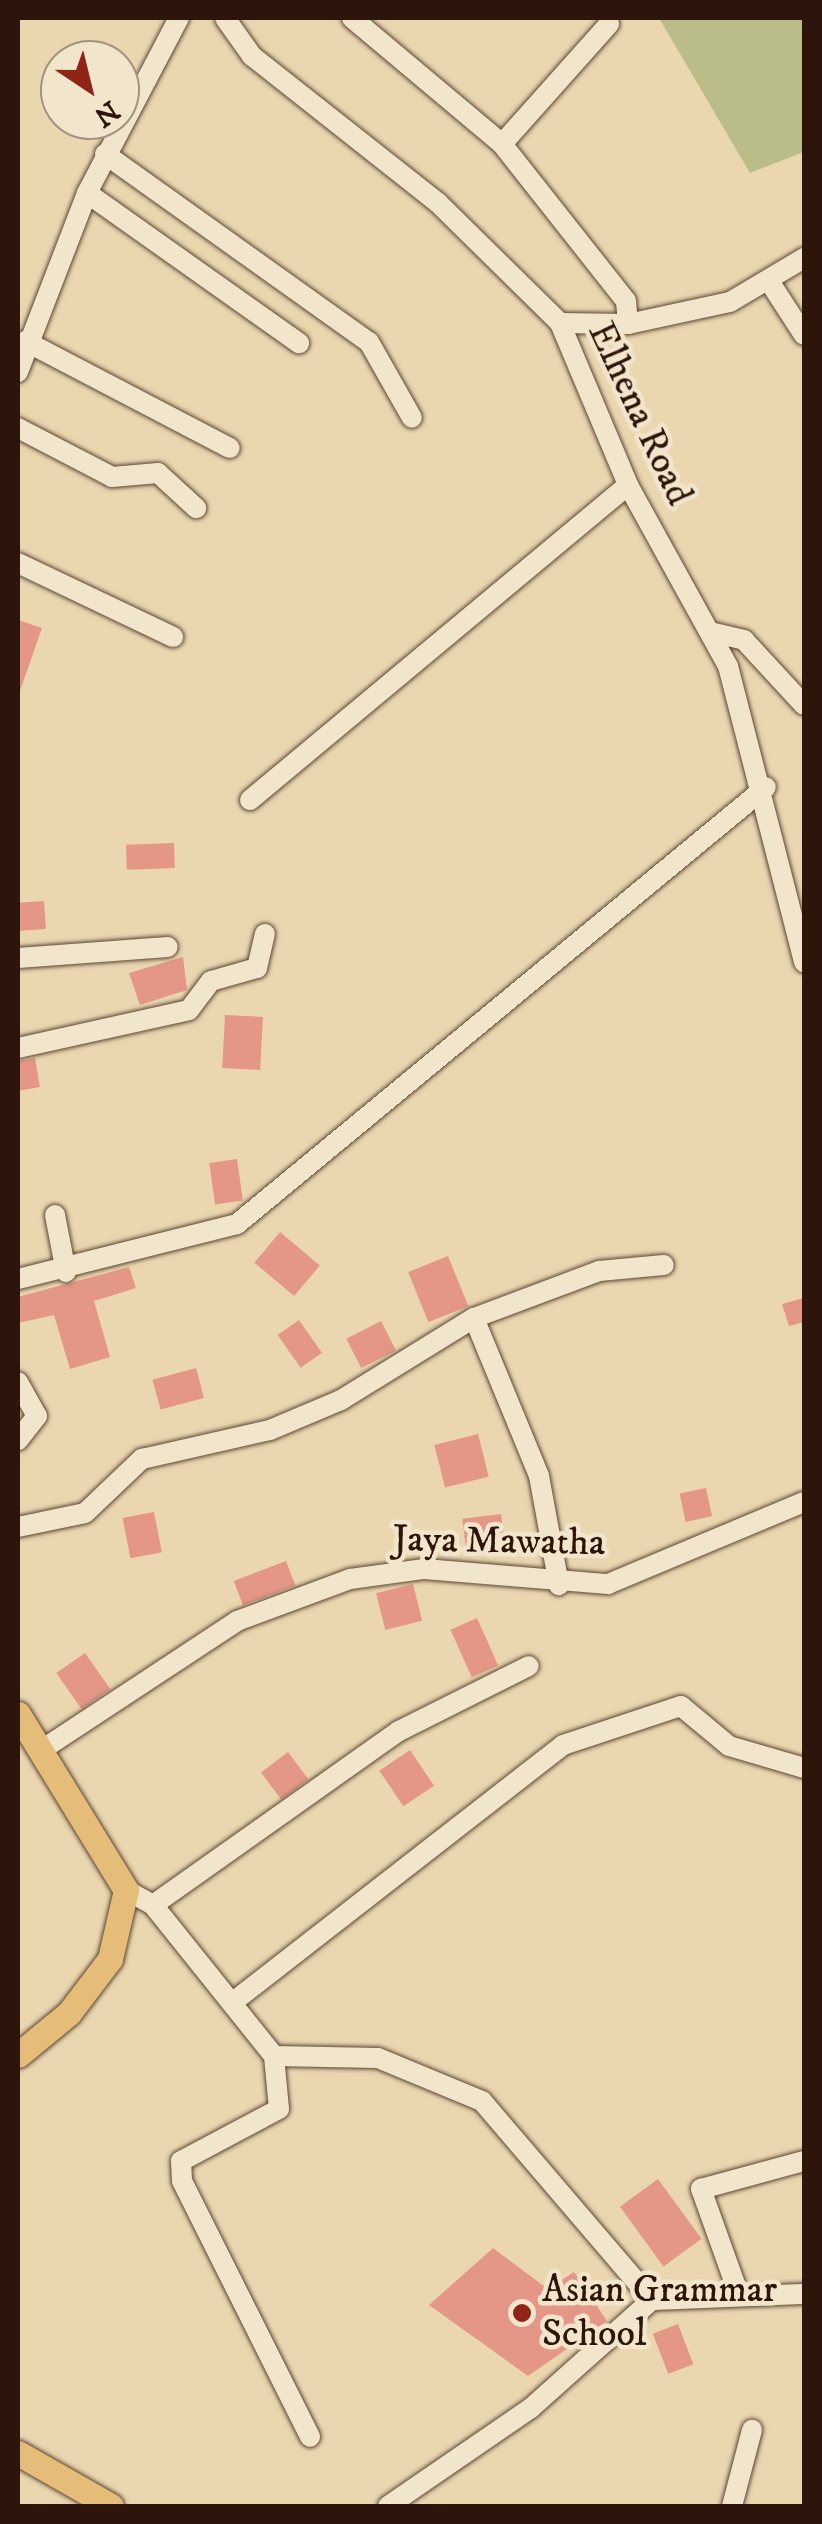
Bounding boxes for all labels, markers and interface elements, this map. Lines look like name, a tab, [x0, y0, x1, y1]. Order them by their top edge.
north arrow	[40, 40, 140, 140]
text: N	[87, 92, 126, 134]
street label: Elhena Road	[577, 315, 701, 513]
street label: Jaya Mawatha	[393, 1517, 605, 1567]
place label: Asian Grammar School	[542, 2268, 777, 2358]
marker: Asian Grammar School	[511, 2302, 533, 2324]

